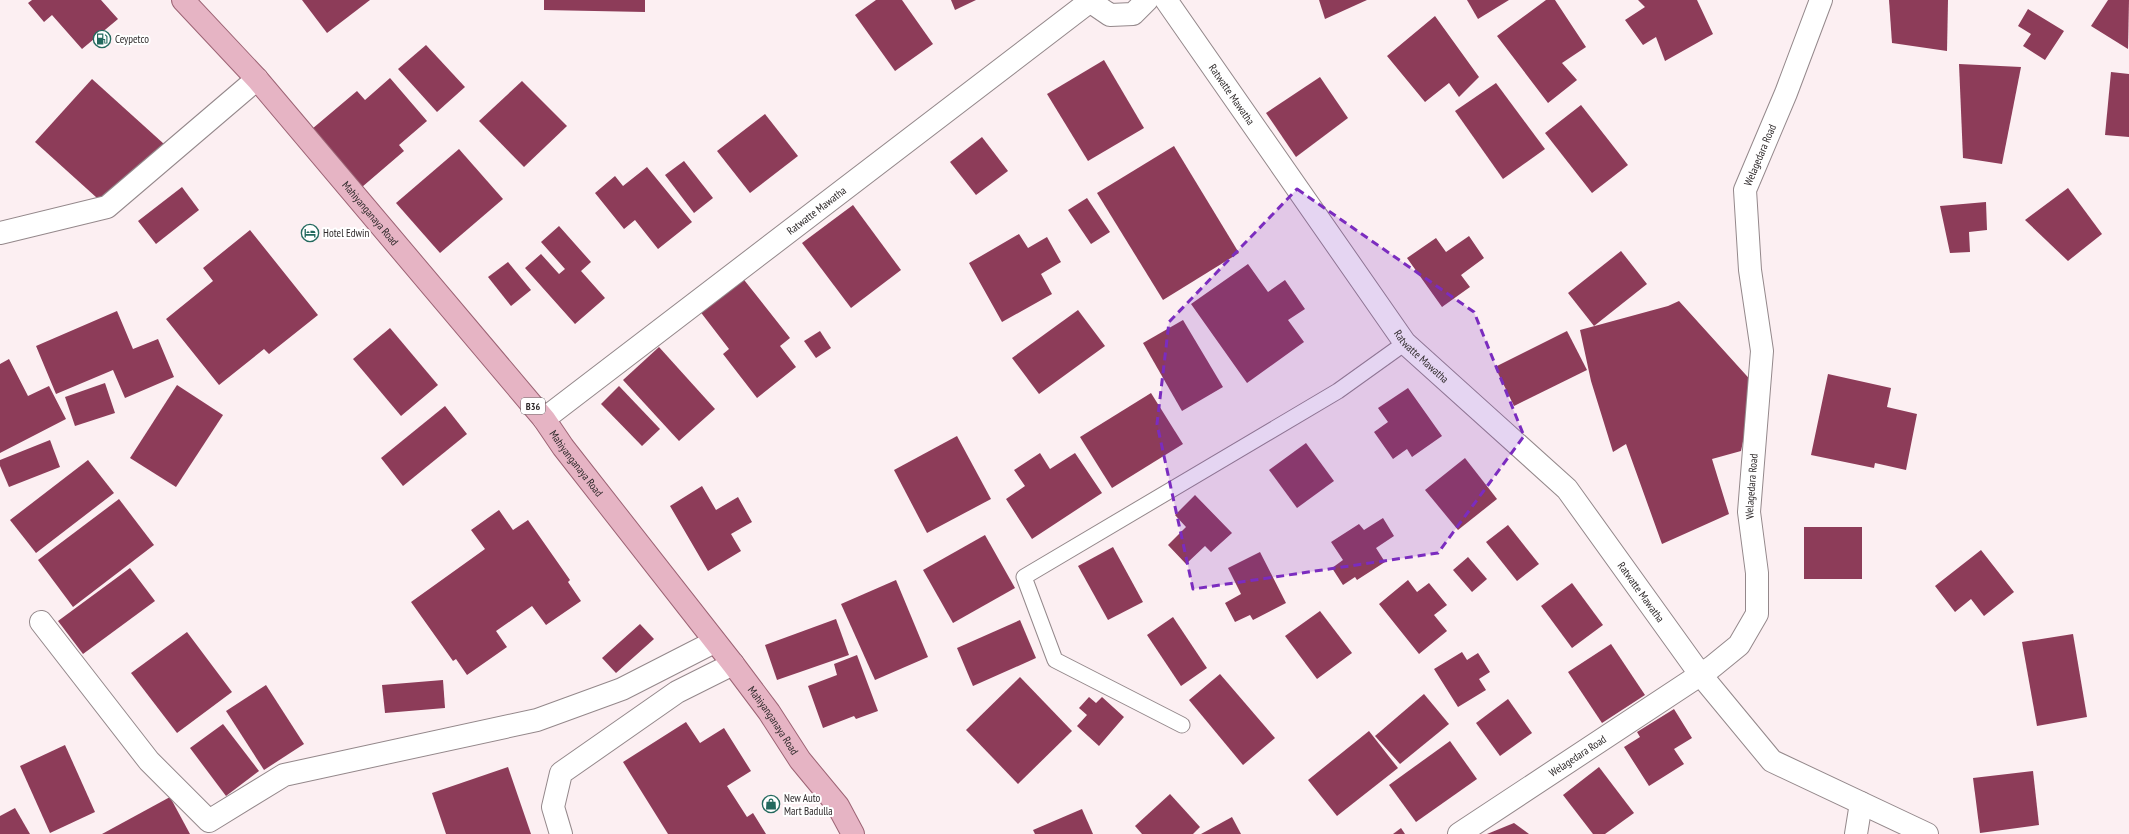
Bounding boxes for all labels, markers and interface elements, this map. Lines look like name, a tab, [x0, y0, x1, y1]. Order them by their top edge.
fuel station icon: Ceypetco	[92, 29, 112, 49]
place label: Ceypetco	[115, 32, 149, 46]
street label: Ratwatte Mawatha	[1206, 61, 1258, 128]
street label: Welagedara Road	[1741, 122, 1779, 188]
street label: Mahiyanganaya Road	[339, 178, 402, 249]
street label: Ratwatte Mawatha	[784, 183, 849, 238]
hotel icon: Hotel Edwin	[300, 223, 320, 243]
place label: Hotel Edwin	[323, 226, 369, 240]
street label: Ratwatte Mawatha	[1391, 327, 1452, 386]
road number: B36	[521, 398, 545, 414]
street label: Mahiyanganaya Road	[546, 427, 606, 500]
street label: Welagedara Road	[1742, 453, 1761, 520]
street label: Ratwatte Mawatha	[1615, 559, 1667, 625]
street label: Mahiyanganaya Road	[745, 683, 802, 757]
street label: Welagedara Road	[1546, 732, 1609, 780]
place label: New Auto Mart Badulla	[784, 791, 833, 818]
shop icon: New Auto Mart Badulla	[761, 794, 781, 814]

